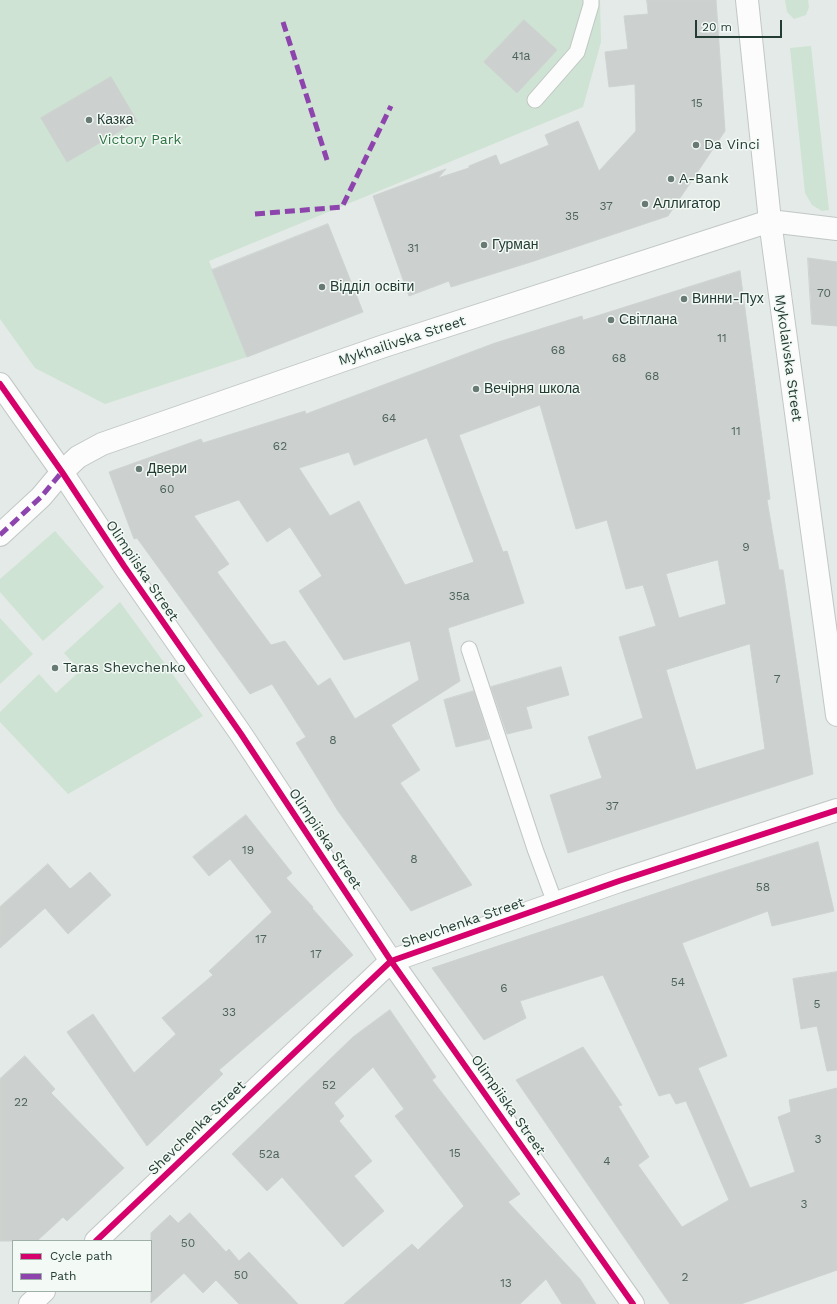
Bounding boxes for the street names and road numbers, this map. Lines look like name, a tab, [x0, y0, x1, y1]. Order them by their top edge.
street label: Mykolaivska Street	[771, 293, 805, 423]
street label: Mykhailivska Street	[336, 313, 468, 369]
street label: Olimpiiska Street	[102, 517, 182, 625]
street label: Olimpiiska Street	[285, 785, 365, 893]
street label: Shevchenka Street	[399, 894, 527, 952]
street label: Olimpiiska Street	[467, 1052, 549, 1158]
street label: Shevchenka Street	[145, 1077, 249, 1179]

